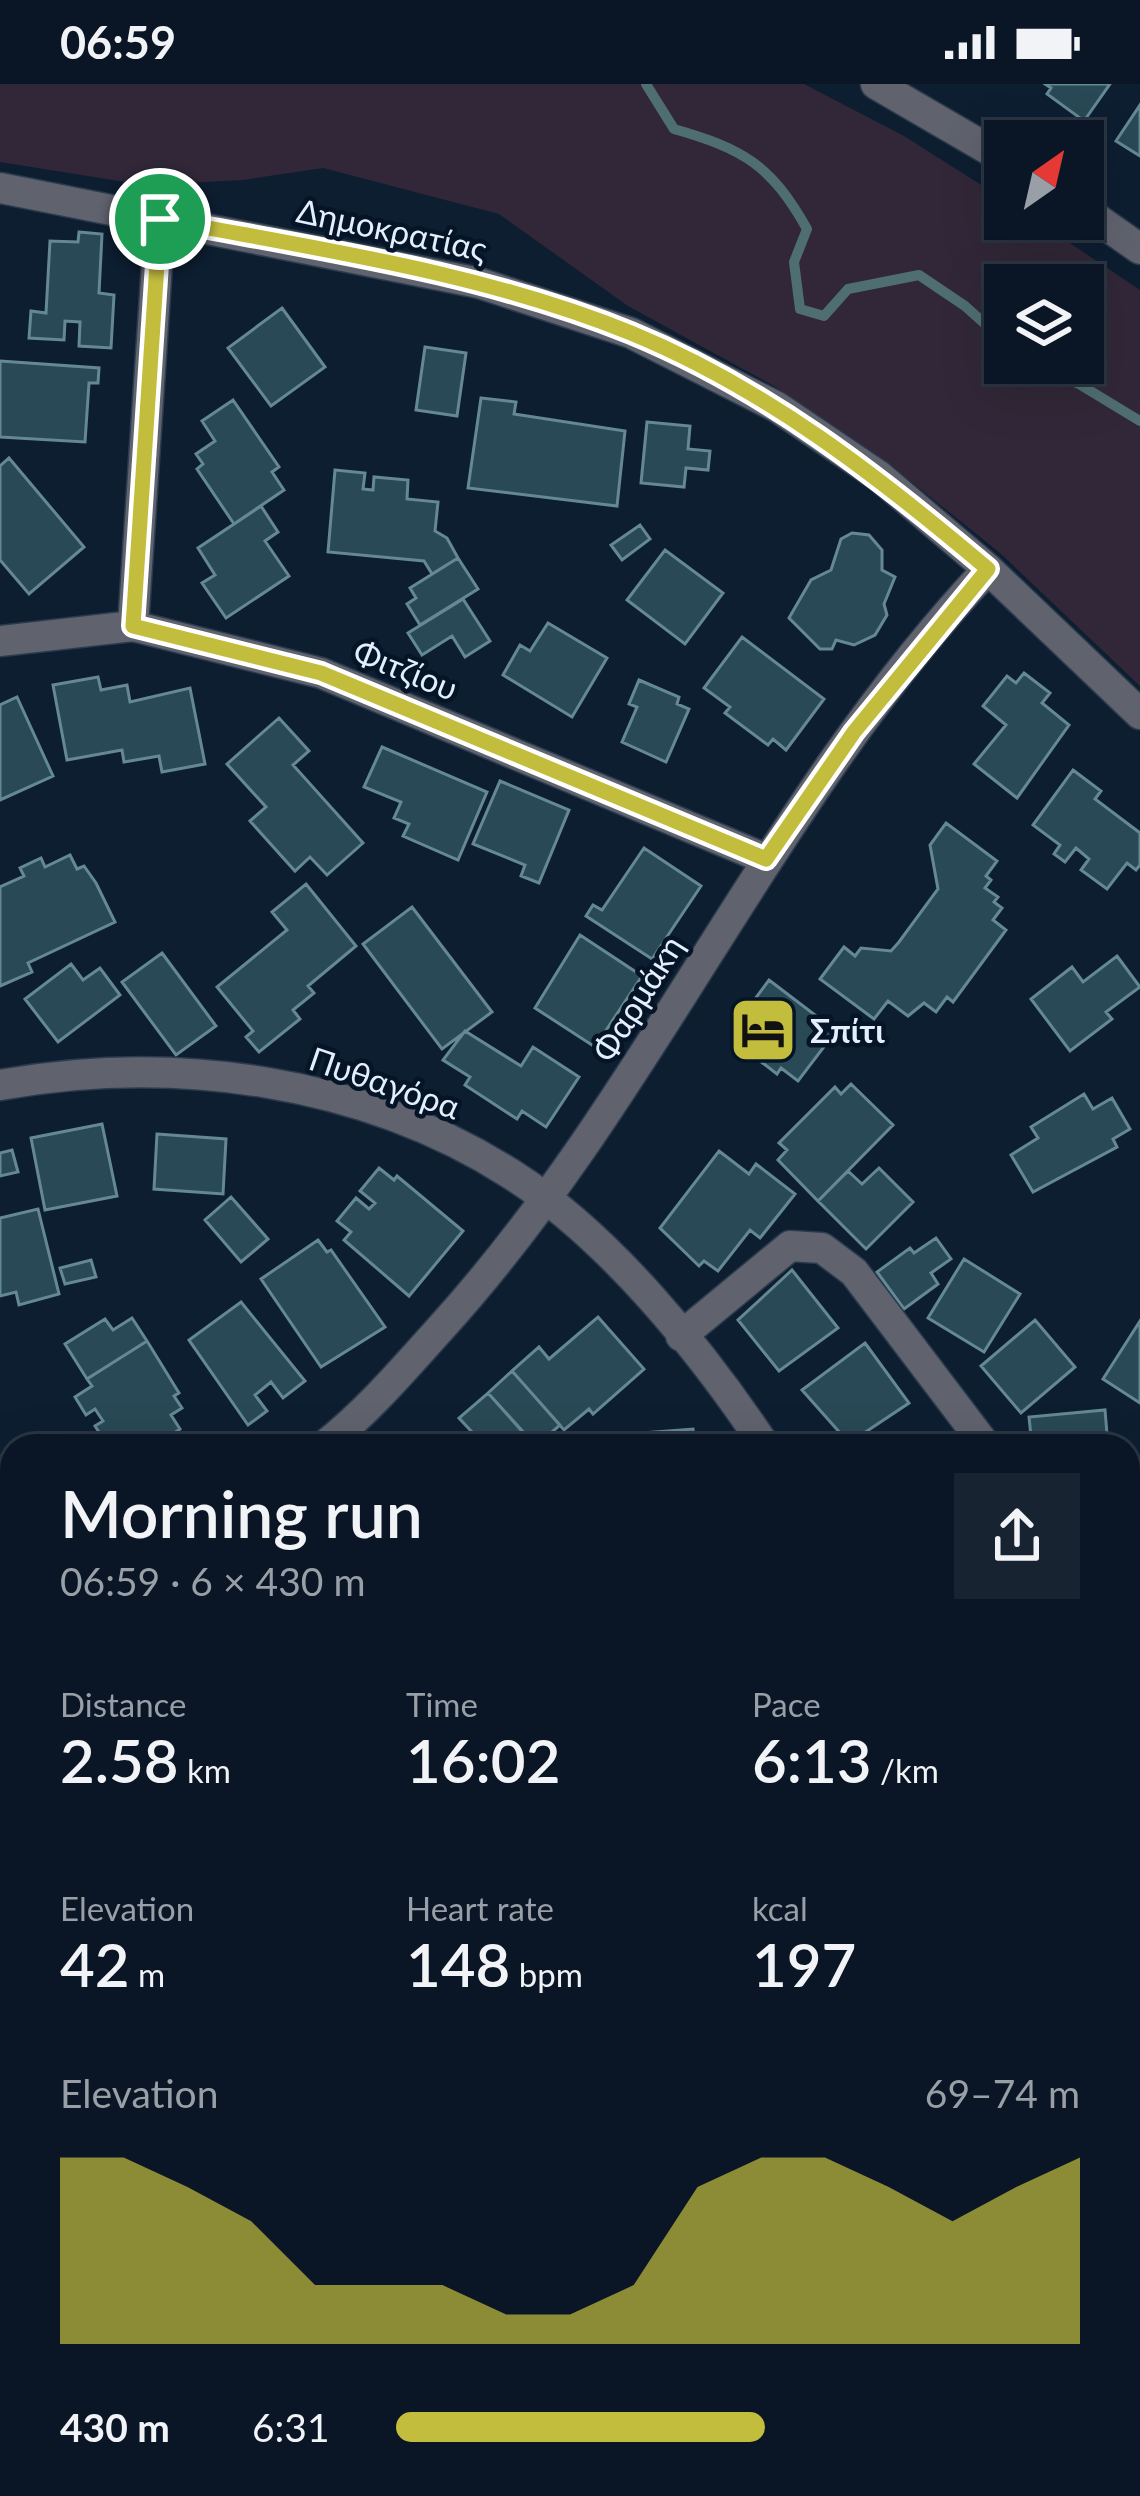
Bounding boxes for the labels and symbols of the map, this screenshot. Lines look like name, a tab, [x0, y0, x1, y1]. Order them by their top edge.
north arrow	[984, 120, 1104, 240]
pin	[109, 168, 211, 270]
street label: Δημοκρατίας	[293, 189, 491, 269]
street label: Φιτζίου	[348, 630, 464, 708]
street label: Φαρμάκη	[583, 928, 691, 1068]
hotel icon: Σπίτι	[728, 995, 798, 1065]
place label: Σπίτι	[810, 1010, 885, 1050]
street label: Πυθαγόρα	[304, 1038, 466, 1127]

